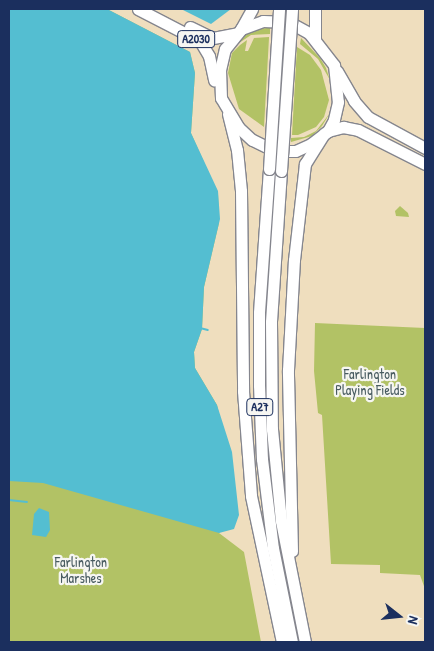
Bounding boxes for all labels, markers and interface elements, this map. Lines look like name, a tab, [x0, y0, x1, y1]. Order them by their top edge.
road number: A2030	[176, 30, 216, 48]
park label: Farlington Playing Fields	[335, 366, 405, 398]
road number: A27	[246, 398, 274, 417]
park label: Farlington Marshes	[55, 554, 107, 586]
north arrow	[374, 591, 424, 641]
text: N	[404, 614, 424, 626]

